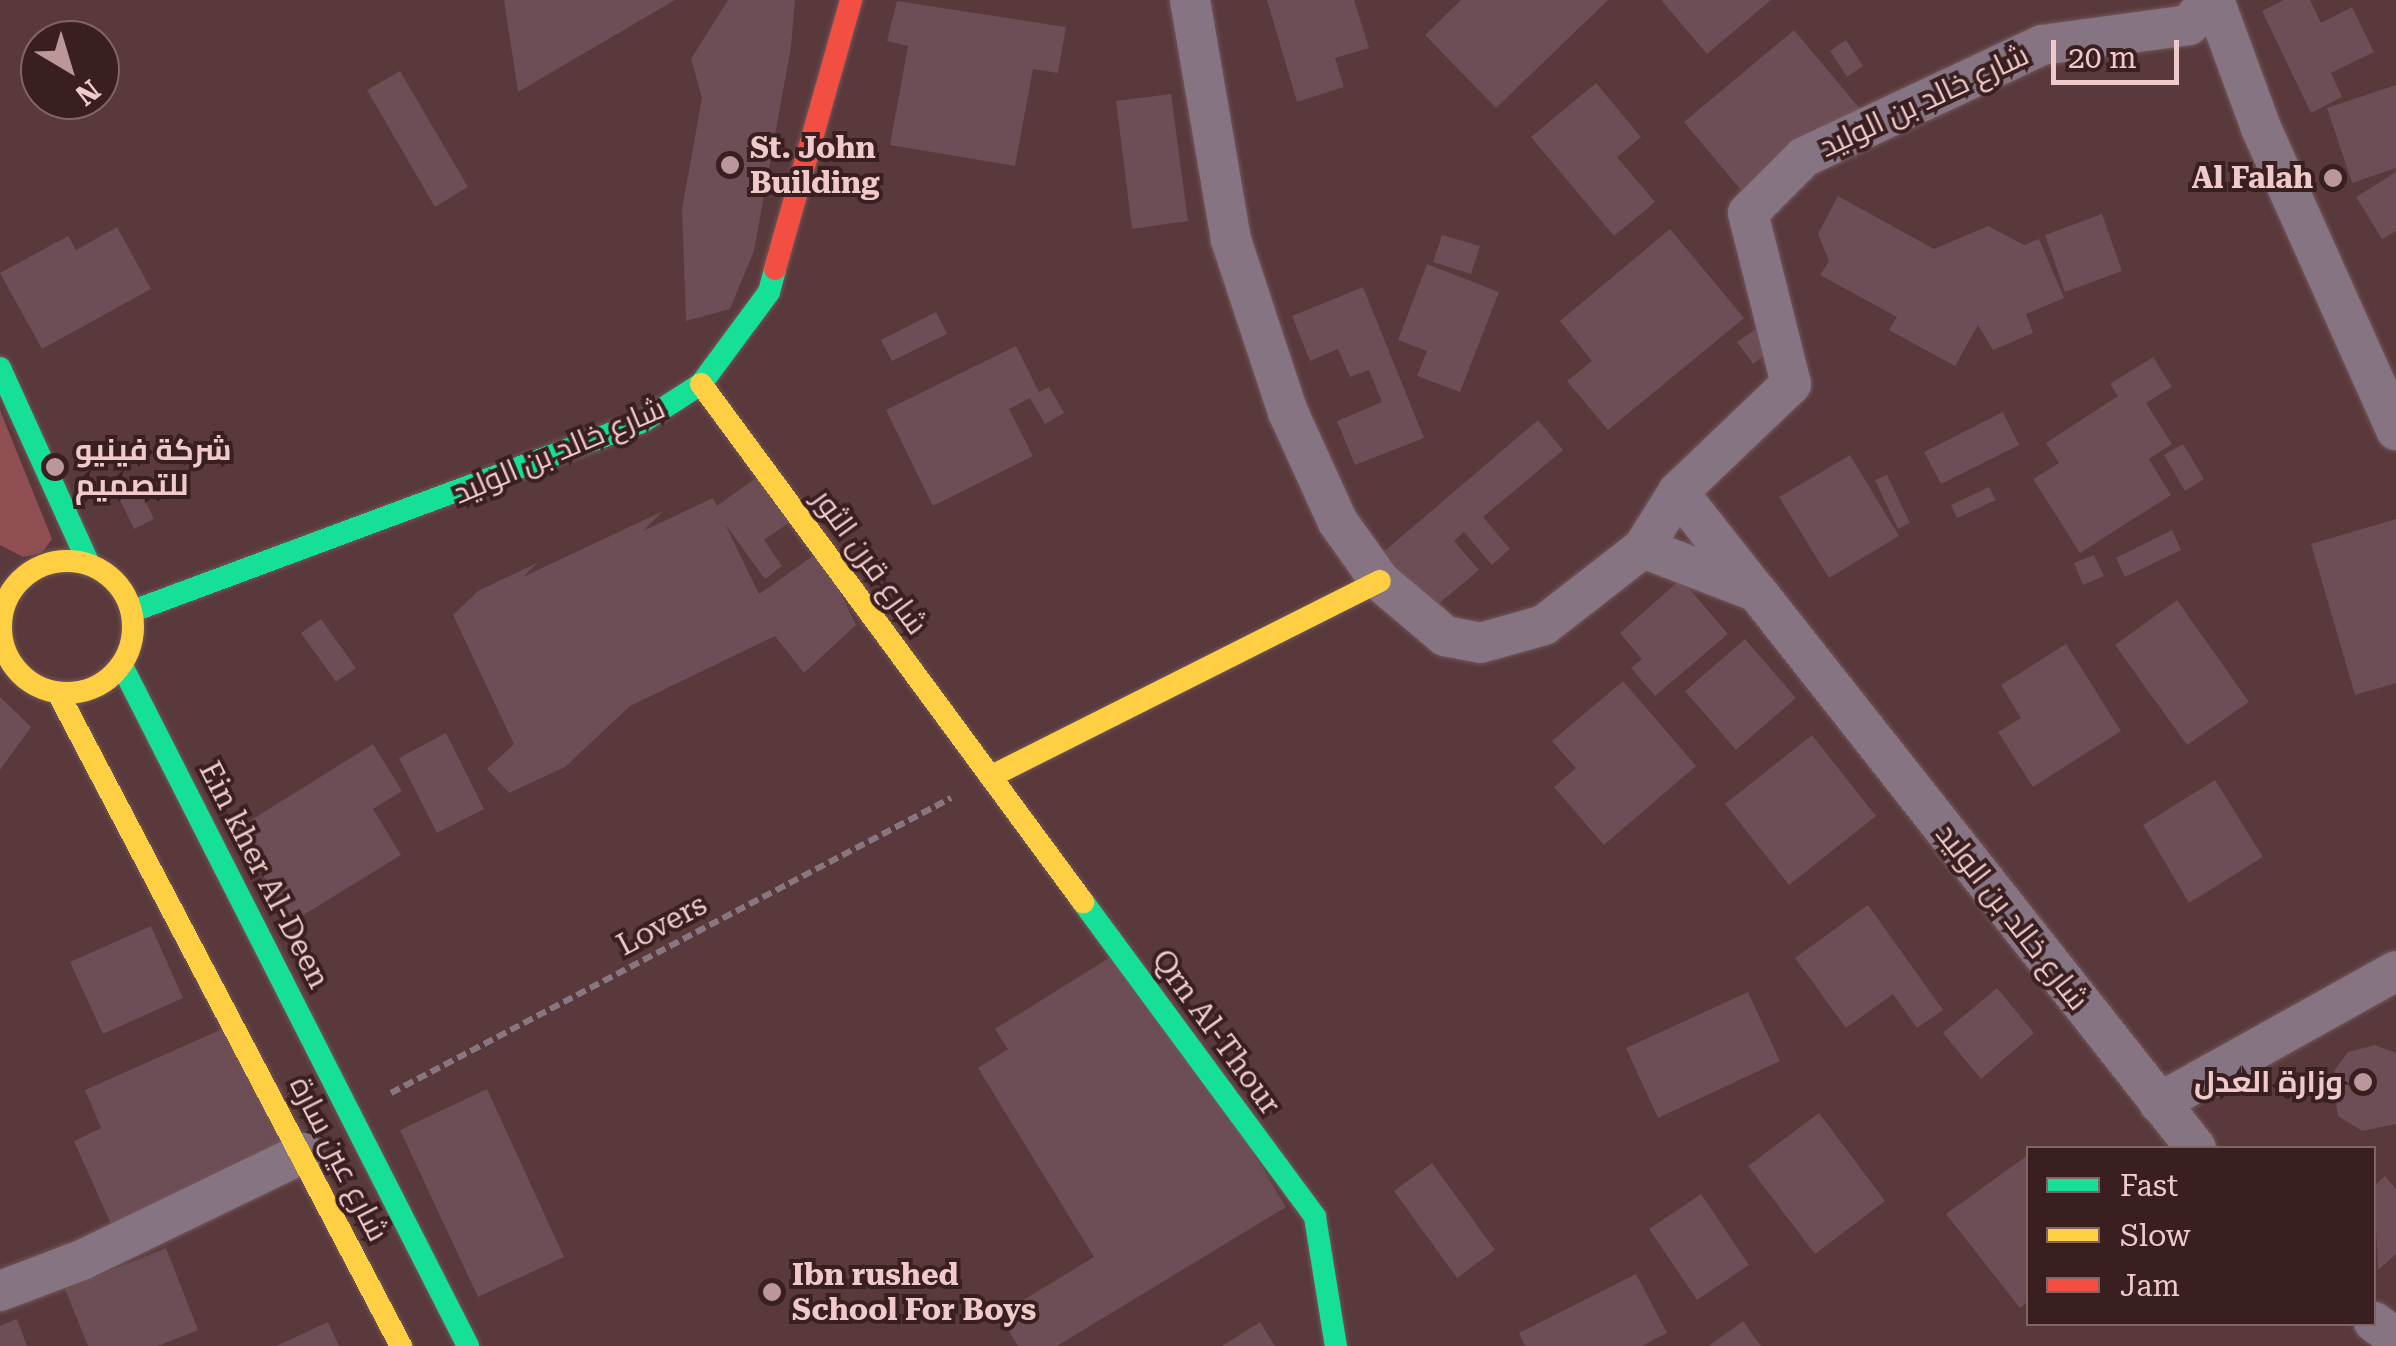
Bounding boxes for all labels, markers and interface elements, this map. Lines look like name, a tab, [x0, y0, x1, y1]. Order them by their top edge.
north arrow	[20, 20, 120, 120]
scale bar	[2056, 20, 2184, 82]
street label: شارع خالد بن الوليد	[1814, 37, 2034, 165]
text: 20 m	[2068, 40, 2137, 75]
text: N	[69, 73, 106, 112]
place label: St. John Building	[750, 130, 880, 200]
marker: St. John Building	[719, 154, 741, 176]
place label: Al Falah	[2192, 160, 2313, 196]
marker: Al Falah	[2322, 167, 2344, 189]
street label: شارع خالد بن الوليد	[448, 390, 670, 512]
place label: شركة فينيو للتصميم	[75, 432, 232, 502]
marker: شركة فينيو للتصميم	[44, 456, 66, 478]
street label: شارع قرن الثور	[805, 482, 935, 642]
street label: Ein kher Al-Deen	[191, 756, 337, 994]
street label: شارع خالد بن الوليد	[1928, 817, 2096, 1017]
street label: Lovers	[611, 886, 713, 964]
street label: Qrn Al-Thour	[1144, 943, 1288, 1121]
place label: وزارة العدل	[2194, 1064, 2343, 1100]
street label: شارع عين سارة	[282, 1071, 396, 1247]
marker: وزارة العدل	[2352, 1071, 2374, 1093]
legend	[2026, 1146, 2376, 1326]
text: Fast	[2120, 1168, 2178, 1203]
text: Slow	[2120, 1218, 2191, 1253]
place label: Ibn rushed School For Boys	[792, 1257, 1036, 1328]
text: Jam	[2120, 1268, 2180, 1303]
marker: Ibn rushed School For Boys	[761, 1281, 783, 1303]

